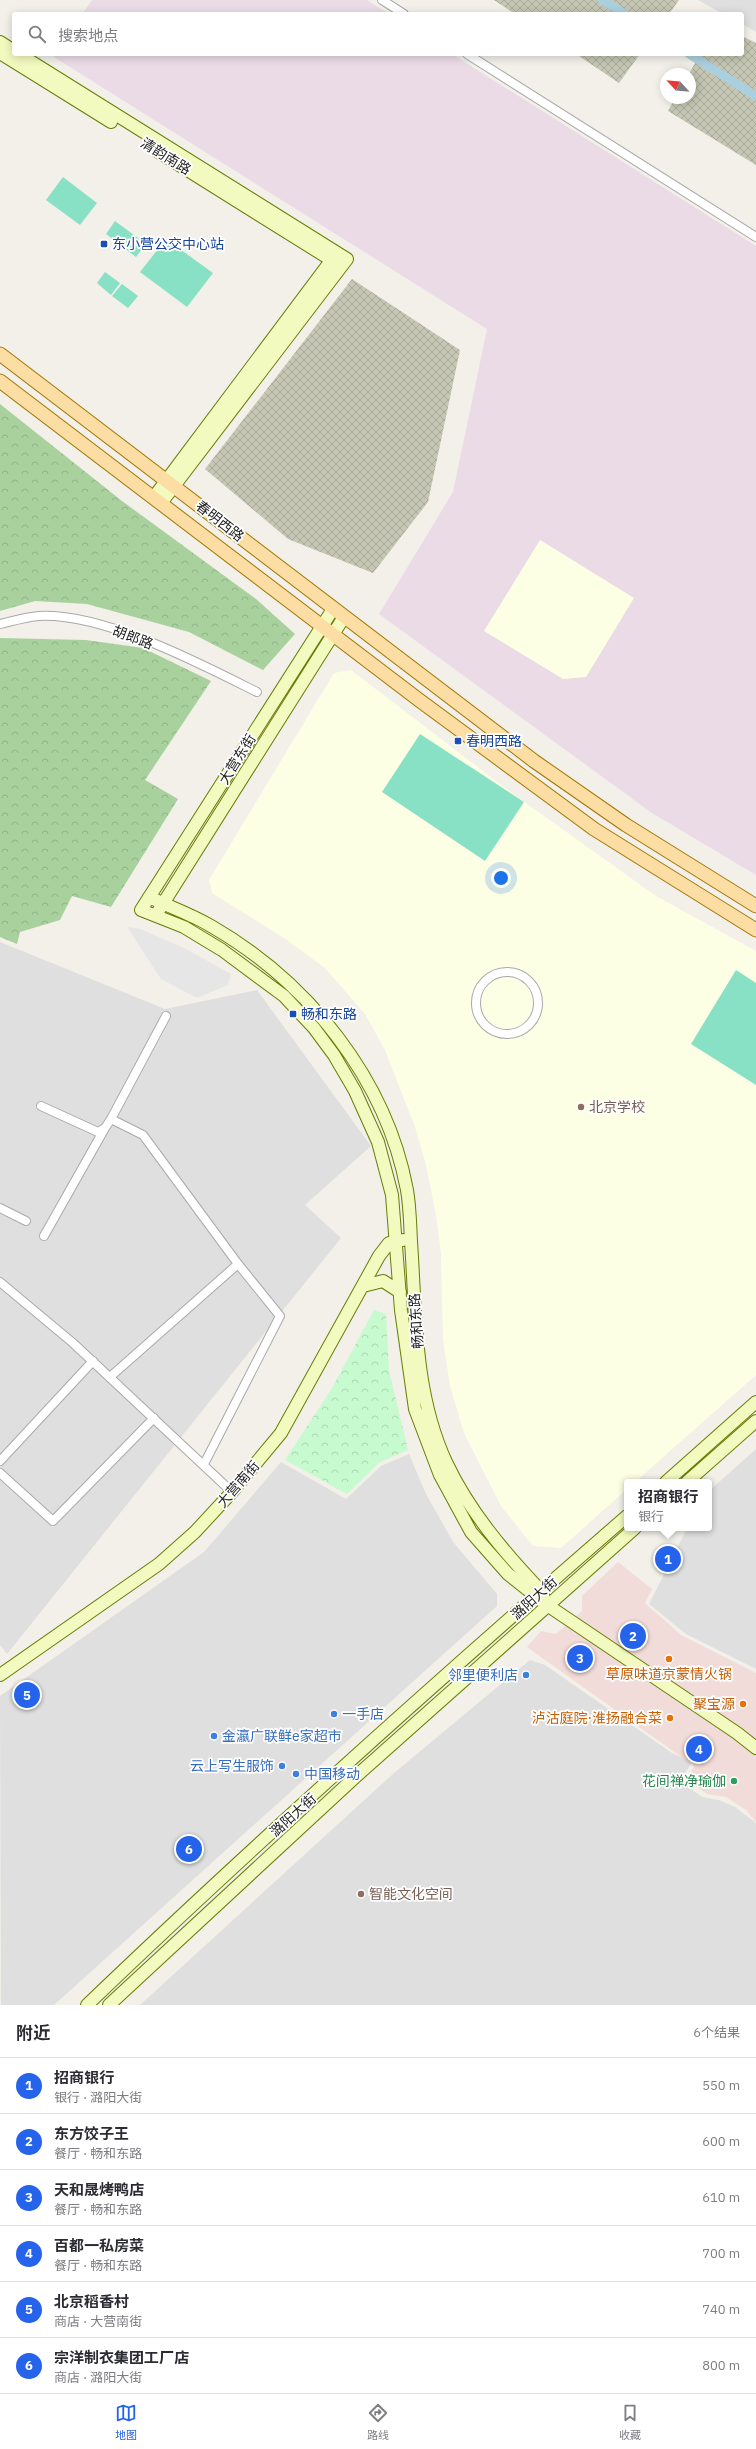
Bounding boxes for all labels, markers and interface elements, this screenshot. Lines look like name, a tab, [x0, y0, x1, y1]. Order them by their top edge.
search box	[12, 12, 744, 56]
icon: search	[26, 23, 48, 45]
text: 搜索地点	[58, 26, 118, 45]
north arrow	[660, 68, 696, 104]
street label: 清韵南路	[137, 134, 195, 178]
place label: 东小营公交中心站	[112, 235, 224, 253]
marker: 东小营公交中心站	[99, 239, 109, 249]
street label: 春明西路	[192, 497, 248, 545]
street label: 胡郎路	[110, 621, 156, 653]
street label: 大营东街	[215, 730, 259, 788]
place label: 春明西路	[466, 732, 522, 750]
marker: 春明西路	[453, 736, 463, 746]
your location	[491, 868, 511, 888]
place label: 畅和东路	[301, 1005, 357, 1023]
marker: 畅和东路	[288, 1009, 298, 1019]
place label: 北京学校	[589, 1098, 645, 1116]
marker: 北京学校	[576, 1102, 586, 1112]
street label: 畅和东路	[405, 1292, 427, 1350]
street label: 大营南街	[213, 1457, 263, 1511]
popup	[624, 1479, 712, 1531]
text: 招商银行	[638, 1487, 698, 1506]
text: 银行	[638, 1508, 664, 1525]
pin: 1	[655, 1544, 681, 1574]
street label: 潞阳大街	[507, 1573, 561, 1623]
pin: 2	[620, 1621, 646, 1651]
pin: 3	[567, 1643, 593, 1673]
marker: 草原味道京蒙情火锅	[664, 1654, 674, 1664]
place label: 草原味道京蒙情火锅	[606, 1665, 732, 1683]
place label: 邻里便利店	[448, 1666, 518, 1684]
marker: 邻里便利店	[521, 1670, 531, 1680]
pin: 5	[14, 1680, 40, 1710]
place label: 聚宝源	[693, 1695, 735, 1713]
marker: 聚宝源	[738, 1699, 748, 1709]
place label: 一手店	[342, 1705, 384, 1723]
marker: 一手店	[329, 1709, 339, 1719]
place label: 泸沽庭院·淮扬融合菜	[531, 1709, 662, 1727]
marker: 泸沽庭院·淮扬融合菜	[665, 1713, 675, 1723]
place label: 金瀛广联鲜e家超市	[222, 1727, 342, 1745]
marker: 金瀛广联鲜e家超市	[209, 1731, 219, 1741]
pin: 4	[686, 1734, 712, 1764]
place label: 云上写生服饰	[190, 1757, 274, 1775]
marker: 云上写生服饰	[277, 1761, 287, 1771]
place label: 中国移动	[304, 1765, 360, 1783]
marker: 中国移动	[291, 1769, 301, 1779]
place label: 花间禅净瑜伽	[642, 1772, 726, 1790]
marker: 花间禅净瑜伽	[729, 1776, 739, 1786]
street label: 潞阳大街	[266, 1790, 320, 1840]
pin: 6	[176, 1834, 202, 1864]
place label: 智能文化空间	[369, 1885, 453, 1903]
marker: 智能文化空间	[356, 1889, 366, 1899]
text: 附近	[16, 2022, 50, 2044]
text: 6个结果	[693, 2024, 740, 2041]
text: 招商银行	[54, 2068, 114, 2087]
text: 1	[25, 2077, 33, 2094]
text: 550 m	[702, 2077, 740, 2094]
text: 银行 · 潞阳大街	[54, 2089, 142, 2106]
text: 东方饺子王	[54, 2124, 129, 2143]
text: 2	[25, 2133, 33, 2150]
text: 600 m	[702, 2133, 740, 2150]
text: 餐厅 · 畅和东路	[54, 2145, 142, 2162]
text: 天和晟烤鸭店	[54, 2180, 144, 2199]
text: 3	[25, 2189, 33, 2206]
text: 610 m	[702, 2189, 740, 2206]
text: 餐厅 · 畅和东路	[54, 2201, 142, 2218]
text: 百都一私房菜	[54, 2236, 144, 2255]
text: 4	[25, 2245, 33, 2262]
text: 700 m	[702, 2245, 740, 2262]
text: 餐厅 · 畅和东路	[54, 2257, 142, 2274]
text: 北京稻香村	[54, 2292, 129, 2311]
text: 5	[25, 2301, 33, 2318]
text: 740 m	[702, 2301, 740, 2318]
text: 商店 · 大营南街	[54, 2313, 142, 2330]
text: 宗洋制衣集团工厂店	[54, 2348, 189, 2367]
text: 6	[25, 2357, 33, 2374]
text: 800 m	[702, 2357, 740, 2374]
text: 商店 · 潞阳大街	[54, 2369, 142, 2386]
tab: 地图	[115, 2402, 137, 2442]
tab: 路线	[367, 2402, 389, 2442]
tab: 收藏	[619, 2402, 641, 2442]

